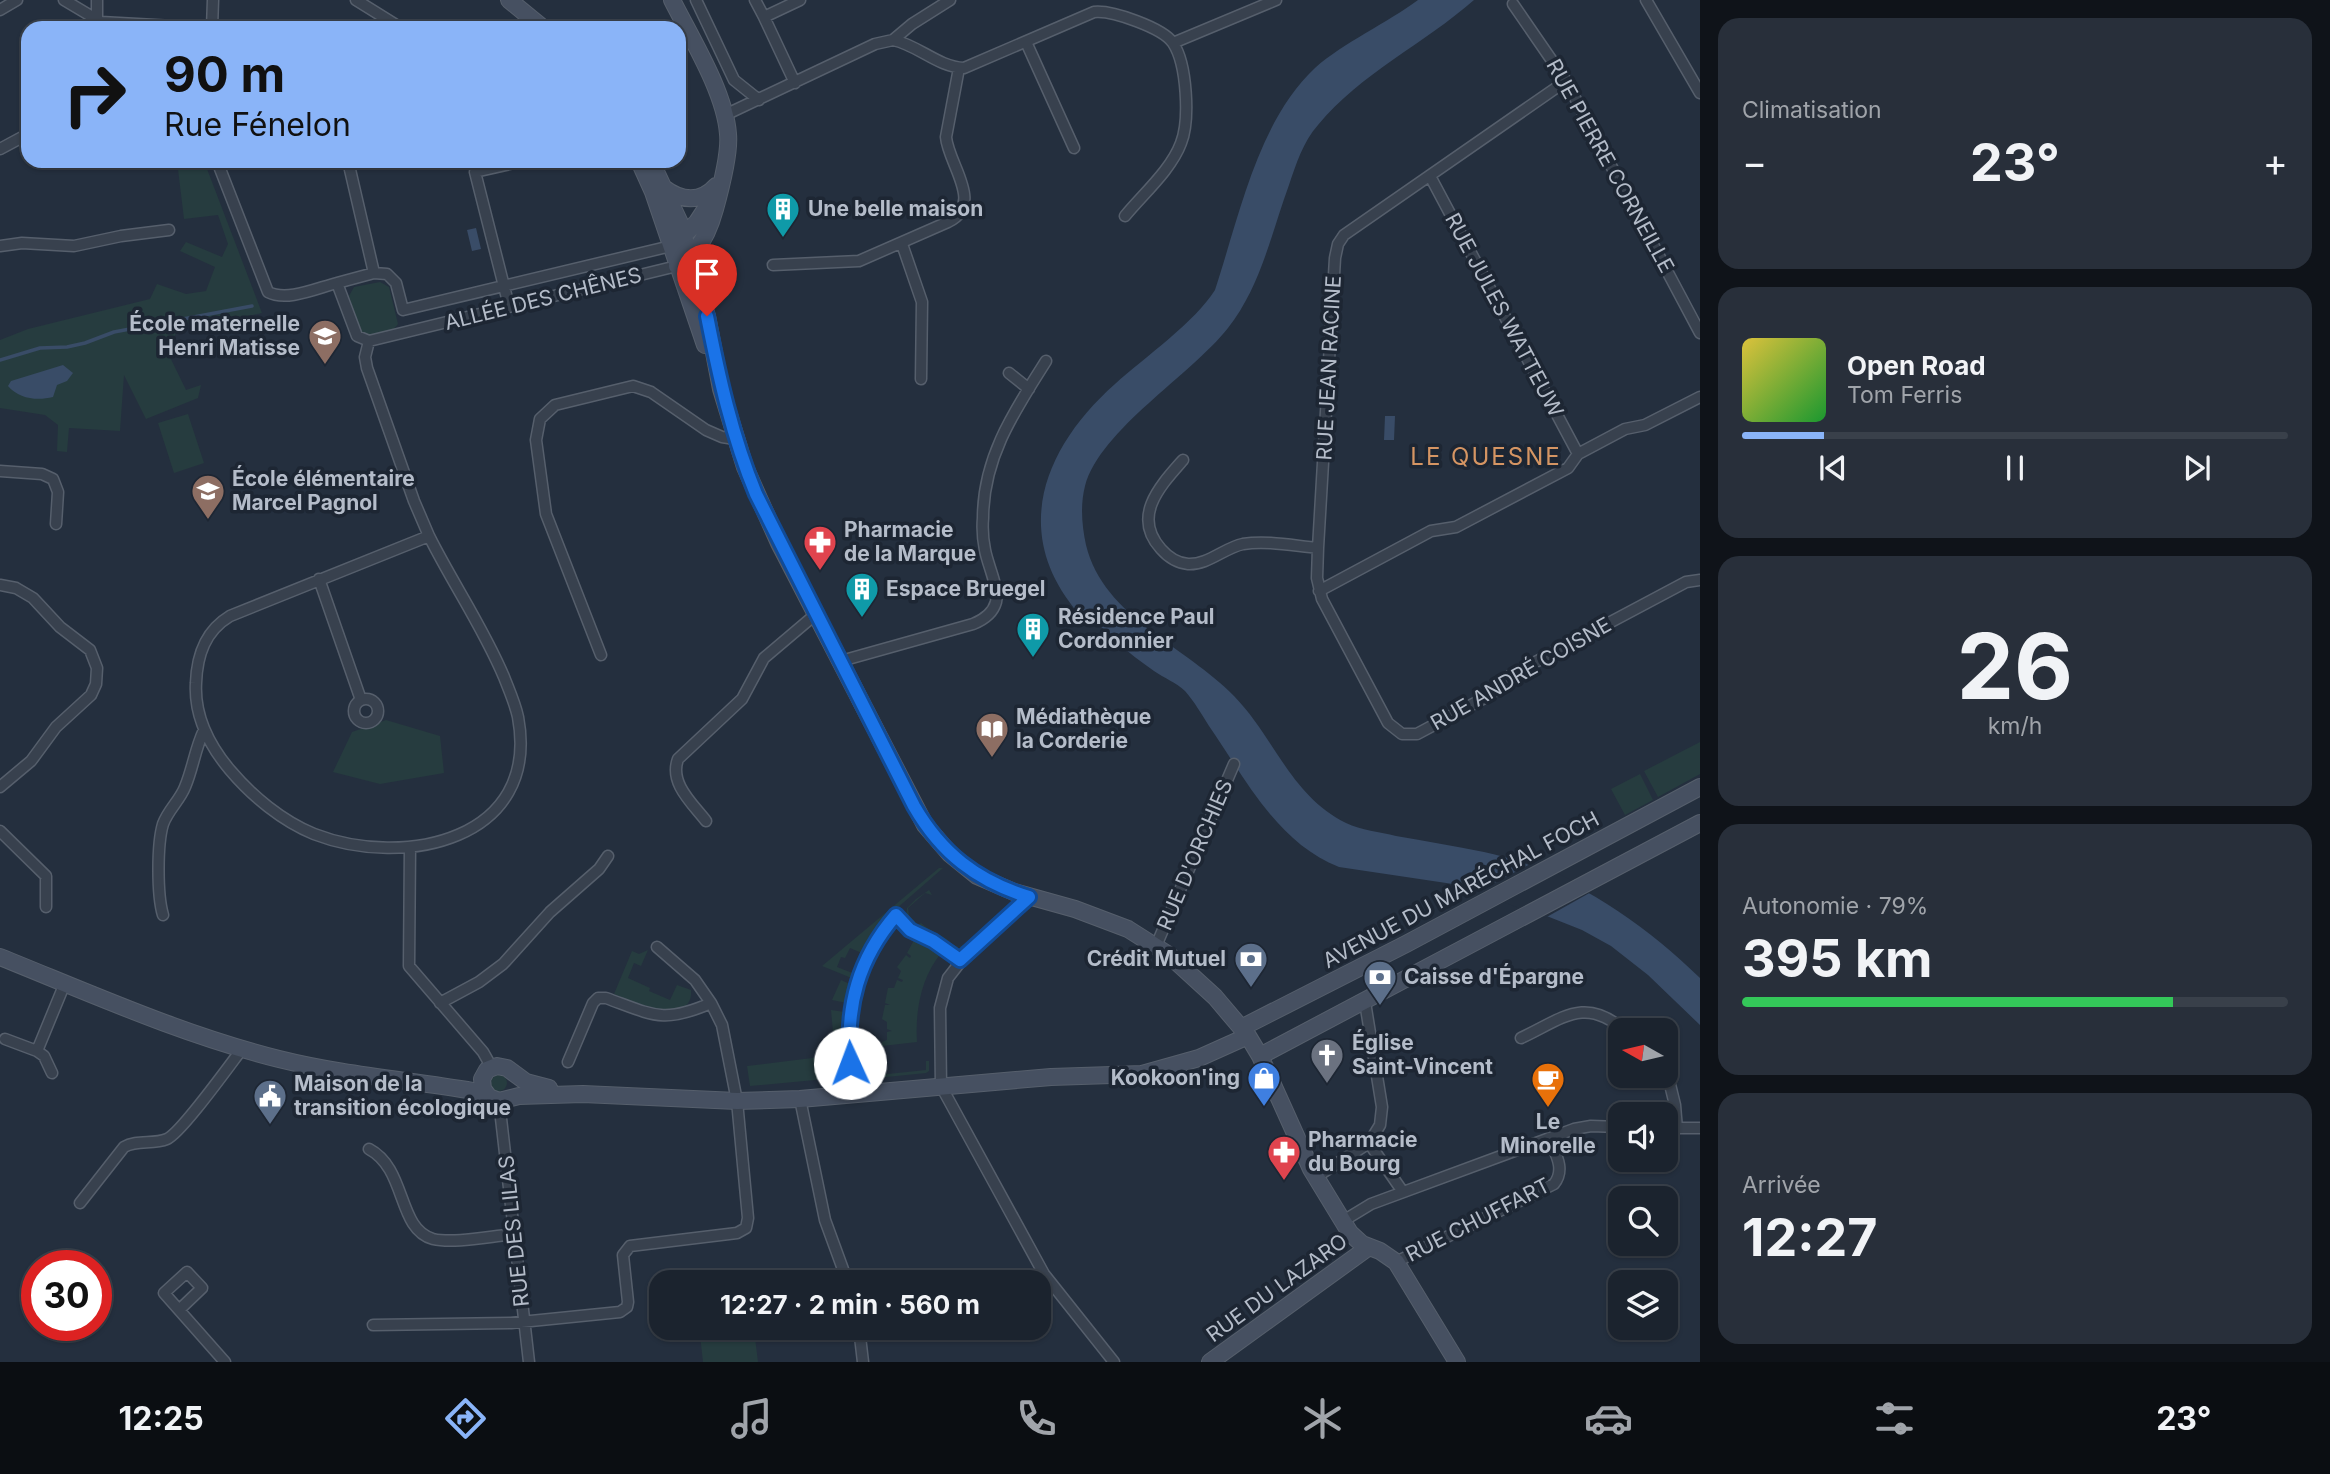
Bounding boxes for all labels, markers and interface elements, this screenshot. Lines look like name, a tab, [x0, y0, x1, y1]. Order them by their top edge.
text: 90 m	[164, 45, 285, 104]
icon: right	[49, 49, 140, 140]
street label: RUE PIERRE CORNEILLE	[1541, 55, 1680, 277]
text: Climatisation	[1742, 96, 1882, 124]
text: Rue Fénelon	[164, 105, 351, 144]
text: 23°	[1970, 131, 2060, 194]
text: −	[1742, 139, 1767, 185]
text: +	[2263, 139, 2288, 185]
building icon: Une belle maison	[764, 190, 802, 239]
place label: Une belle maison	[808, 196, 983, 221]
street label: RUE JULES WATTEUW	[1440, 208, 1569, 421]
pin	[677, 244, 737, 316]
icon: arrive	[688, 255, 726, 293]
street label: ALLÉE DES CHÊNES	[442, 261, 644, 335]
street label: RUE JEAN RACINE	[1311, 275, 1346, 461]
place label: École maternelle Henri Matisse	[129, 310, 300, 360]
school or university icon: École maternelle Henri Matisse	[306, 317, 344, 366]
text: Open Road	[1847, 350, 1986, 381]
text: Tom Ferris	[1847, 381, 1962, 409]
district label: LE QUESNE	[1410, 442, 1562, 471]
icon: previous	[1814, 449, 1852, 487]
icon: pause	[1996, 449, 2034, 487]
icon: next	[2178, 449, 2216, 487]
place label: École élémentaire Marcel Pagnol	[232, 465, 415, 515]
school or university icon: École élémentaire Marcel Pagnol	[189, 472, 227, 521]
place label: Pharmacie de la Marque	[844, 517, 976, 566]
pharmacy icon: Pharmacie de la Marque	[801, 523, 839, 572]
building icon: Espace Bruegel	[843, 570, 881, 619]
place label: Espace Bruegel	[886, 576, 1046, 601]
place label: Résidence Paul Cordonnier	[1058, 604, 1214, 653]
building icon: Résidence Paul Cordonnier	[1014, 610, 1052, 659]
street label: RUE ANDRÉ COISNE	[1426, 611, 1615, 735]
text: 26	[1957, 611, 2073, 721]
place label: Médiathèque la Corderie	[1016, 704, 1151, 753]
library icon: Médiathèque la Corderie	[973, 710, 1011, 759]
text: km/h	[1988, 712, 2042, 740]
street label: RUE D'ORCHIES	[1152, 776, 1238, 934]
street label: AVENUE DU MARÉCHAL FOCH	[1318, 805, 1603, 973]
text: Autonomie · 79%	[1742, 892, 1928, 920]
text: 395 km	[1742, 927, 1933, 990]
bank icon: Crédit Mutuel	[1232, 940, 1270, 989]
place label: Crédit Mutuel	[1087, 946, 1226, 971]
bank icon: Caisse d'Épargne	[1361, 958, 1399, 1007]
place label: Caisse d'Épargne	[1404, 963, 1584, 989]
north arrow	[1608, 1018, 1678, 1088]
map controls	[1608, 1018, 1678, 1340]
position arrow	[813, 1026, 887, 1100]
place label: Église Saint-Vincent	[1352, 1029, 1493, 1079]
church icon: Église Saint-Vincent	[1308, 1036, 1346, 1085]
shop icon: Kookoon'ing	[1245, 1059, 1283, 1108]
cafe icon: Le Minorelle	[1529, 1060, 1567, 1109]
place label: Kookoon'ing	[1111, 1065, 1240, 1090]
place label: Maison de la transition écologique	[294, 1071, 511, 1120]
public building icon: Maison de la transition écologique	[251, 1077, 289, 1126]
button: sound	[1608, 1102, 1678, 1172]
place label: Le Minorelle	[1500, 1109, 1596, 1158]
place label: Pharmacie du Bourg	[1308, 1127, 1418, 1176]
pharmacy icon: Pharmacie du Bourg	[1265, 1133, 1303, 1182]
street label: RUE DES LILAS	[493, 1154, 534, 1308]
text: Arrivée	[1742, 1171, 1821, 1199]
street label: RUE CHUFFART	[1401, 1172, 1554, 1267]
button: search	[1608, 1186, 1678, 1256]
text: 12:27	[1742, 1206, 1878, 1269]
street label: RUE DU LAZARO	[1201, 1228, 1352, 1347]
speed limit sign: 30	[21, 1250, 112, 1341]
button: layers	[1608, 1270, 1678, 1340]
text: 12:27 · 2 min · 560 m	[720, 1289, 980, 1320]
icon: directions	[441, 1394, 490, 1443]
icon: music	[727, 1394, 776, 1443]
icon: phone	[1012, 1394, 1061, 1443]
icon: climate	[1298, 1394, 1347, 1443]
icon: car	[1584, 1394, 1633, 1443]
icon: filters	[1870, 1394, 1919, 1443]
text: 12:25	[118, 1399, 204, 1438]
text: 23°	[2156, 1399, 2211, 1438]

